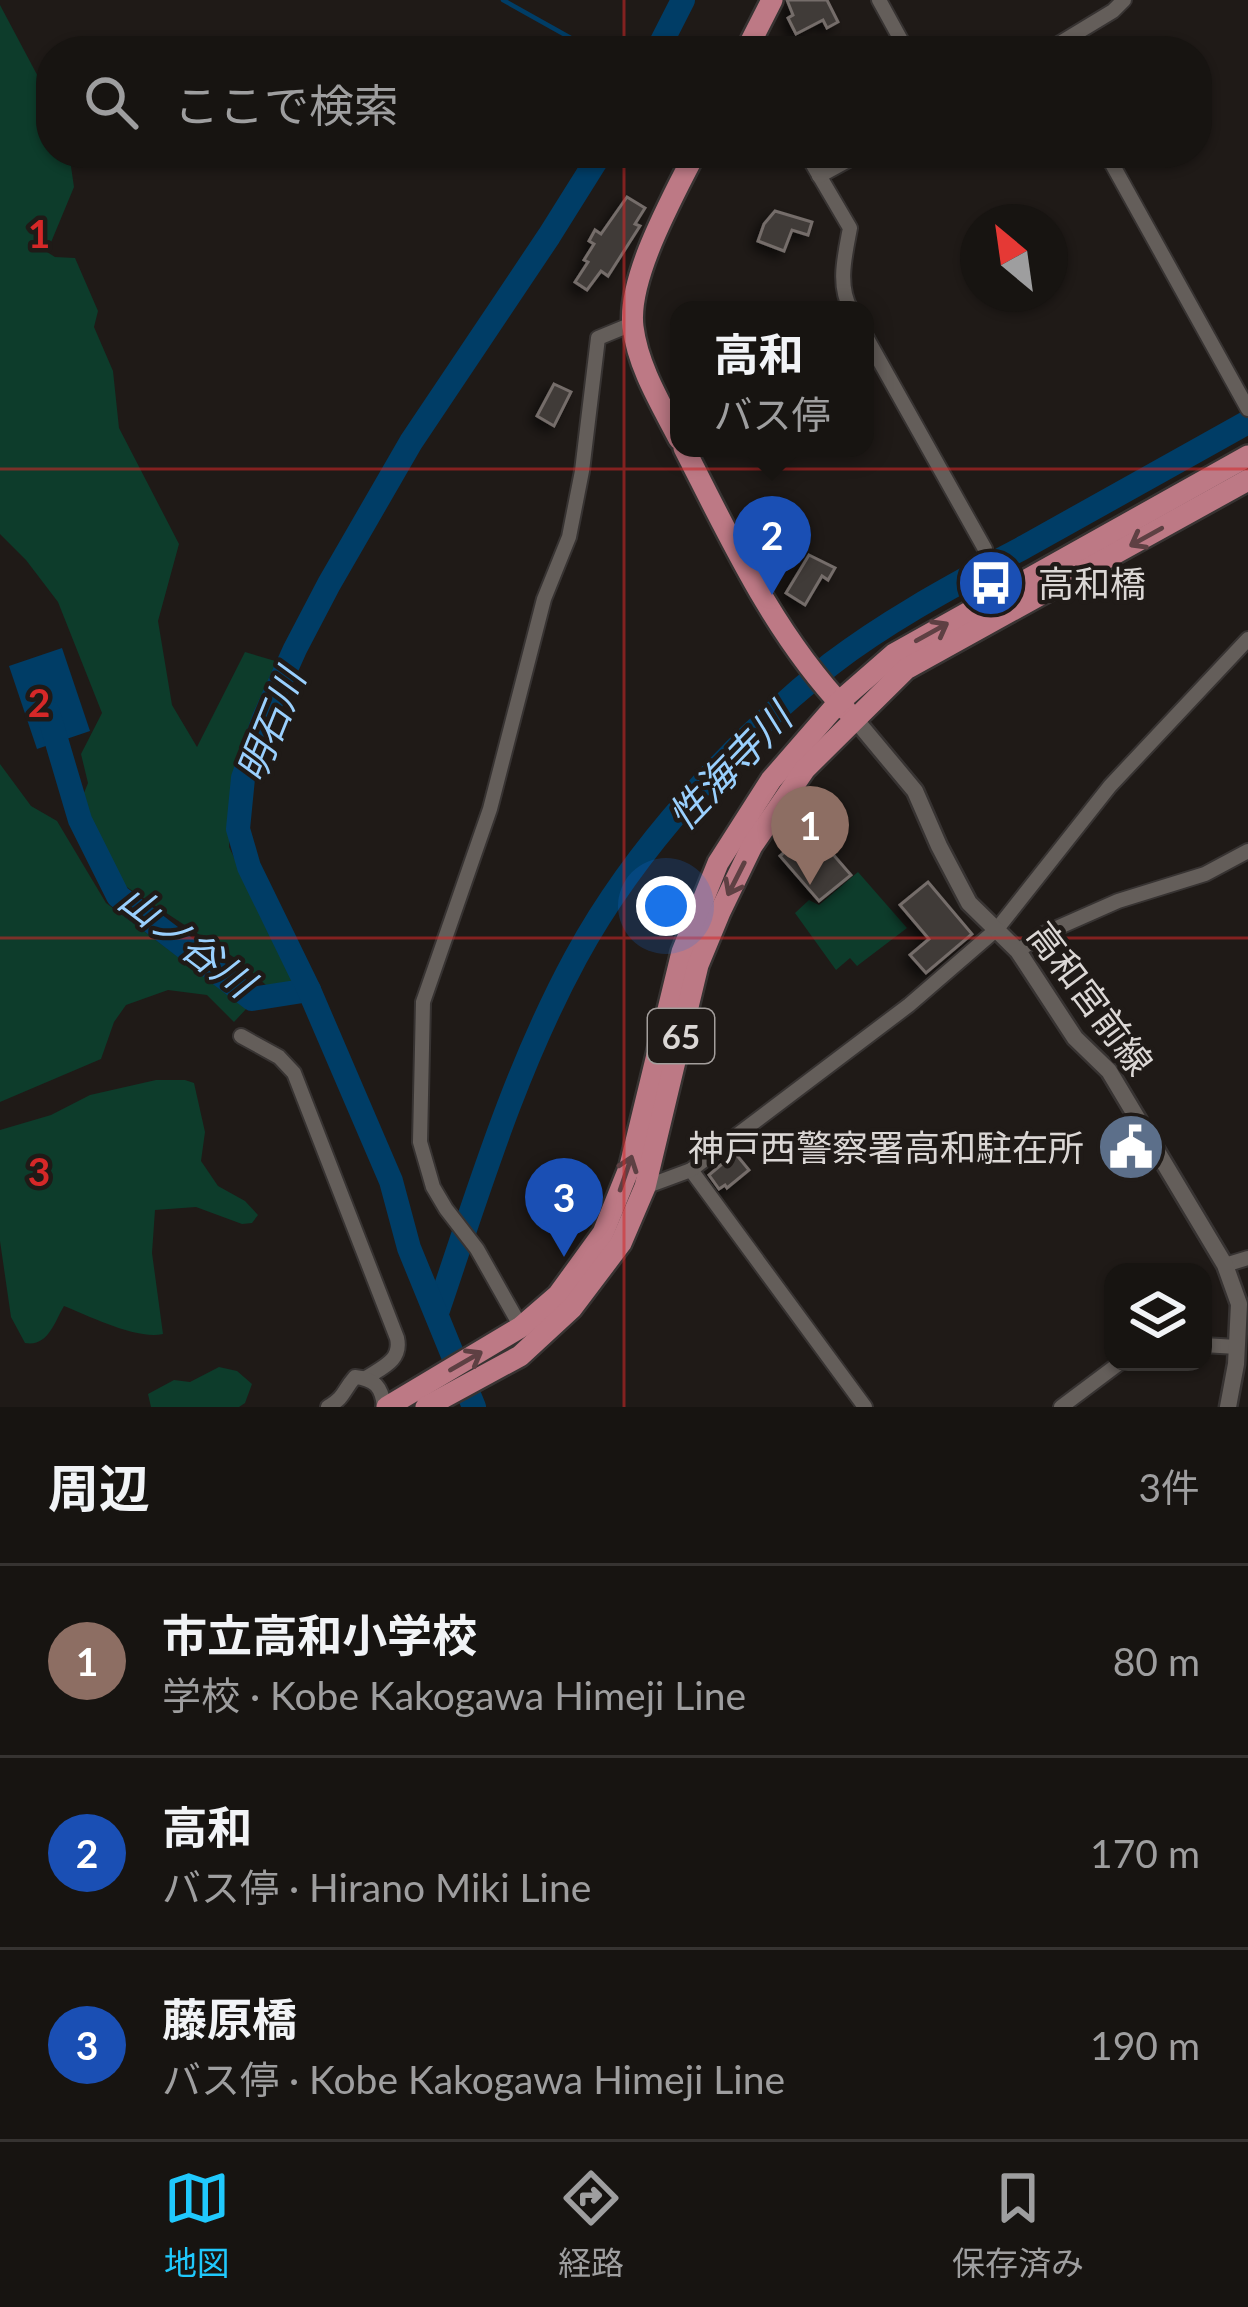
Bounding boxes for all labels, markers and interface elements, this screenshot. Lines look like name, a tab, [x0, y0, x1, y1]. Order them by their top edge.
search box	[36, 36, 1212, 168]
icon: search	[78, 69, 144, 135]
text: ここで検索	[174, 78, 399, 132]
north arrow	[960, 204, 1068, 312]
text: 1	[28, 210, 50, 256]
popup	[670, 301, 874, 457]
text: 高和	[713, 327, 804, 381]
text: バス停	[713, 391, 831, 437]
pin: 2	[733, 496, 811, 595]
one-way arrow	[1129, 526, 1164, 549]
bus stop icon: 高和橋	[956, 548, 1026, 618]
place label: 高和橋	[1038, 561, 1146, 605]
one-way arrow	[914, 620, 949, 644]
water label: 明石川	[227, 658, 315, 788]
text: 2	[28, 679, 50, 725]
water label: 性海寺川	[658, 691, 803, 838]
pin: 1	[771, 786, 849, 885]
one-way arrow	[723, 861, 746, 896]
water label: 山ノ谷川	[111, 875, 266, 1008]
your location	[636, 876, 696, 936]
street label: 高和宮前線	[1019, 913, 1163, 1083]
road number: 65	[648, 1009, 714, 1063]
public building icon: 神戸西警察署高和駐在所	[1096, 1112, 1166, 1182]
place label: 神戸西警察署高和駐在所	[688, 1125, 1084, 1169]
text: 3	[28, 1148, 50, 1194]
one-way arrow	[617, 1156, 638, 1193]
pin: 3	[525, 1158, 603, 1257]
map controls	[1104, 1263, 1212, 1371]
button: layers	[1104, 1263, 1212, 1371]
one-way arrow	[448, 1348, 483, 1372]
text: 周辺	[48, 1457, 150, 1518]
text: 3件	[1138, 1464, 1200, 1510]
text: 市立高和小学校	[162, 1608, 477, 1662]
text: 1	[76, 1638, 98, 1684]
text: 80 m	[1113, 1638, 1200, 1684]
text: 学校 · Kobe Kakogawa Himeji Line	[162, 1672, 746, 1718]
text: 高和	[162, 1800, 252, 1854]
text: 2	[76, 1830, 98, 1876]
text: 170 m	[1090, 1830, 1200, 1876]
text: バス停 · Hirano Miki Line	[162, 1864, 591, 1910]
text: 藤原橋	[162, 1992, 297, 2046]
text: 3	[76, 2022, 98, 2068]
text: 190 m	[1090, 2022, 1200, 2068]
text: バス停 · Kobe Kakogawa Himeji Line	[162, 2056, 785, 2102]
tab: 地図	[164, 2165, 230, 2285]
tab: 経路	[558, 2165, 624, 2285]
tab: 保存済み	[952, 2165, 1084, 2285]

